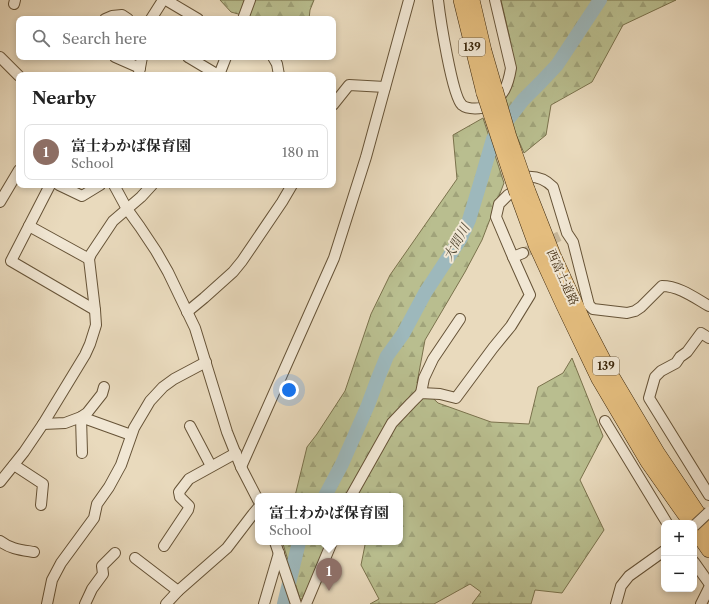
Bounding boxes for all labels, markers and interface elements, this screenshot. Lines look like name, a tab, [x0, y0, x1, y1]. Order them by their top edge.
search box	[16, 16, 336, 60]
icon: search	[30, 27, 52, 49]
text: Search here	[62, 29, 147, 48]
road number: 139	[459, 38, 485, 56]
text: Nearby	[32, 88, 96, 108]
text: 富士わかば保育園	[71, 136, 191, 155]
text: 1	[43, 144, 49, 160]
text: 180 m	[282, 144, 319, 160]
text: School	[71, 155, 114, 171]
water label: 大間川	[439, 219, 474, 263]
street label: 西富士道路	[544, 247, 582, 307]
road number: 139	[593, 357, 619, 375]
your location	[279, 380, 299, 400]
popup	[255, 493, 403, 545]
text: 富士わかば保育園	[269, 503, 389, 522]
map controls	[661, 520, 697, 592]
button: +	[661, 520, 697, 556]
text: School	[269, 522, 312, 538]
button: −	[661, 556, 697, 592]
pin: 1	[316, 558, 342, 591]

